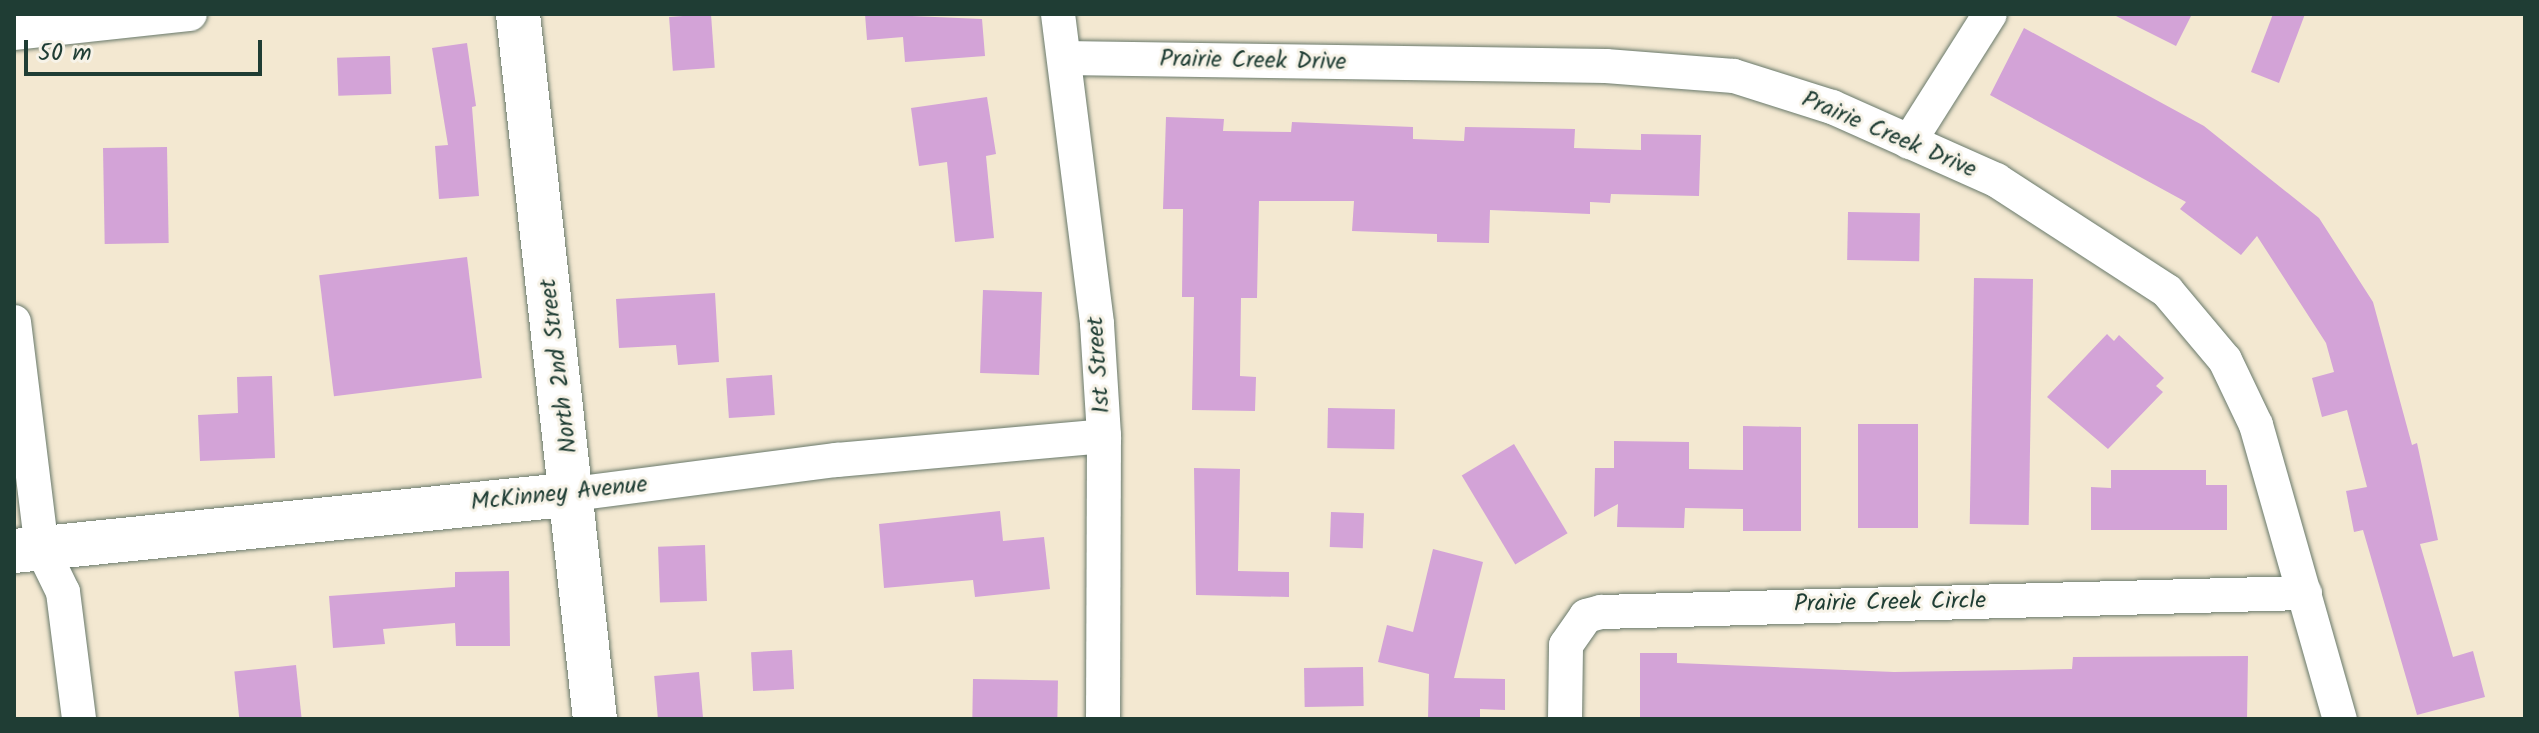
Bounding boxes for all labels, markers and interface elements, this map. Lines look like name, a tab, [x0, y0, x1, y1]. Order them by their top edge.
scale bar	[28, 24, 266, 74]
text: 50 m	[38, 34, 92, 73]
street label: Prairie Creek Drive	[1159, 45, 1347, 77]
street label: Prairie Creek Drive	[1797, 85, 1981, 185]
street label: North 2nd Street	[534, 277, 584, 455]
street label: 1st Street	[1081, 315, 1117, 415]
street label: McKinney Avenue	[469, 470, 649, 518]
street label: Prairie Creek Circle	[1794, 587, 1986, 619]

